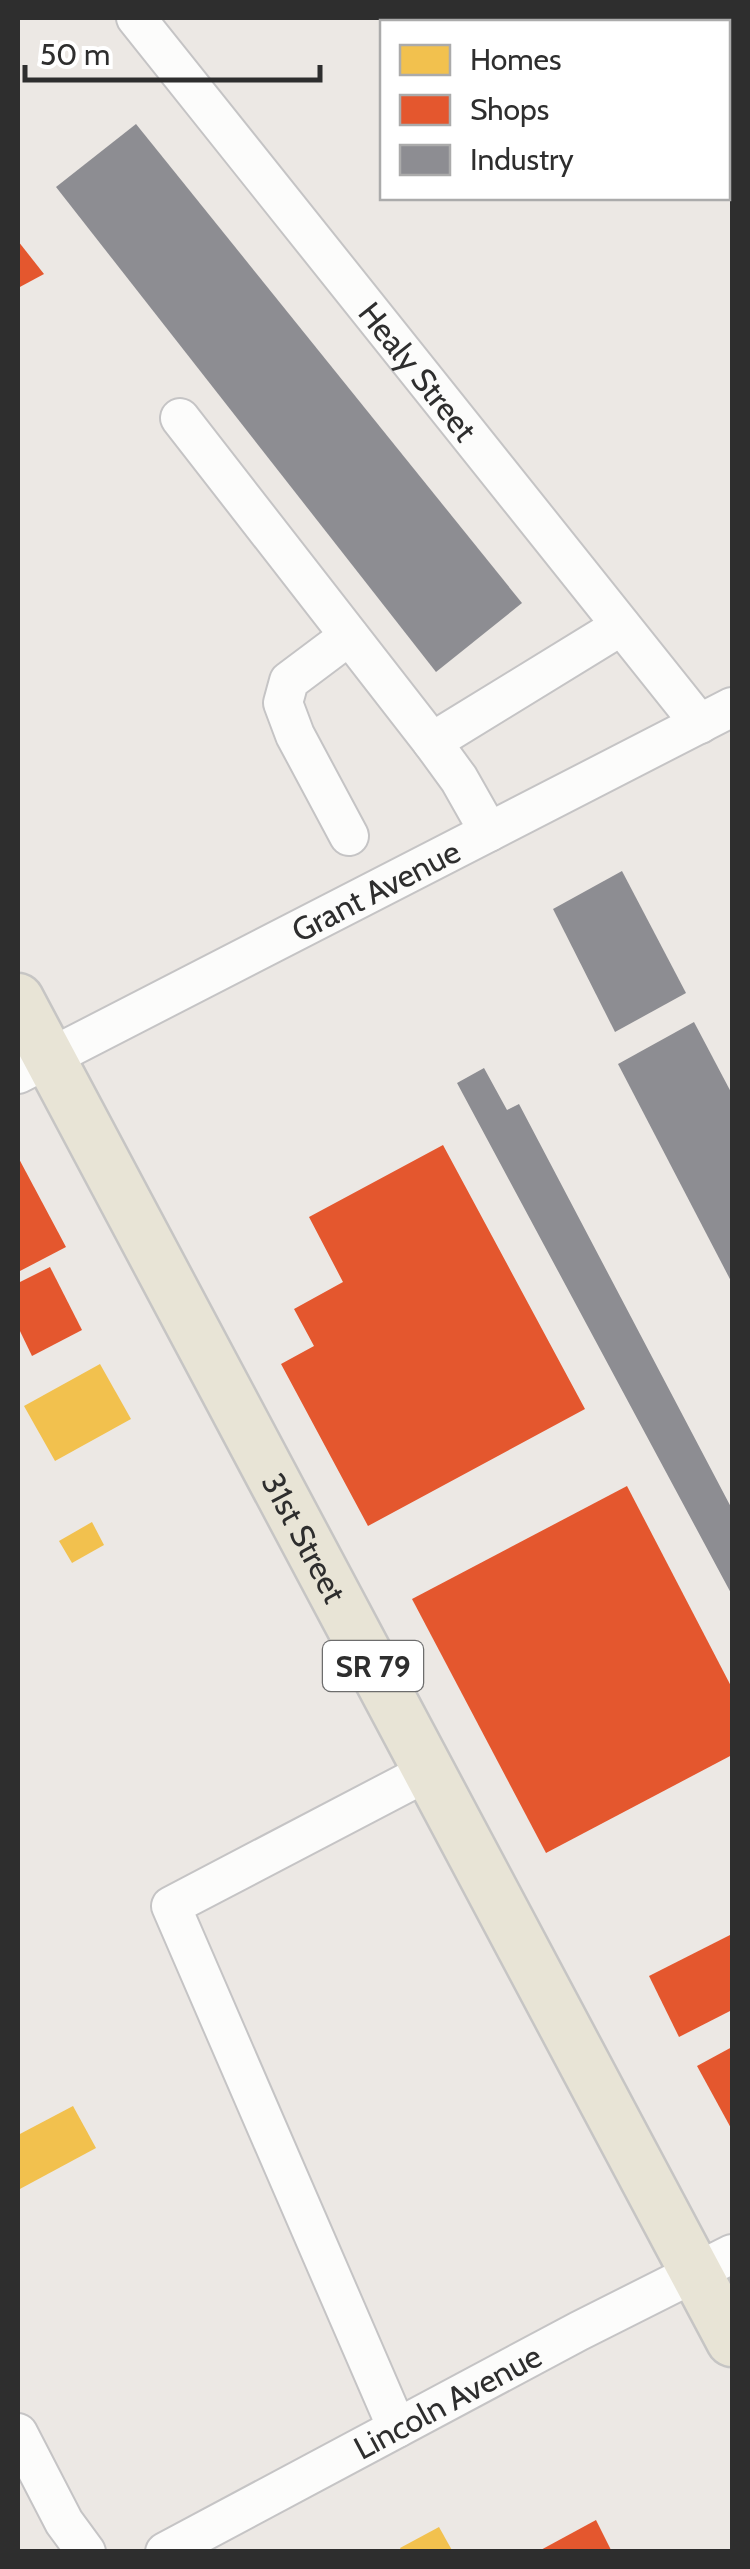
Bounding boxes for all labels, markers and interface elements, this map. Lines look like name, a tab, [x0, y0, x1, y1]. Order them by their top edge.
scale bar	[25, 20, 320, 82]
legend	[380, 20, 730, 200]
text: 50 m	[40, 36, 110, 73]
text: Homes	[470, 41, 561, 78]
text: Shops	[470, 91, 549, 128]
text: Industry	[470, 141, 574, 178]
street label: Healy Street	[351, 294, 486, 449]
street label: Grant Avenue	[285, 831, 466, 950]
street label: 31st Street	[254, 1466, 355, 1609]
road number: SR 79	[323, 1641, 423, 1691]
street label: Lincoln Avenue	[347, 2335, 548, 2467]

